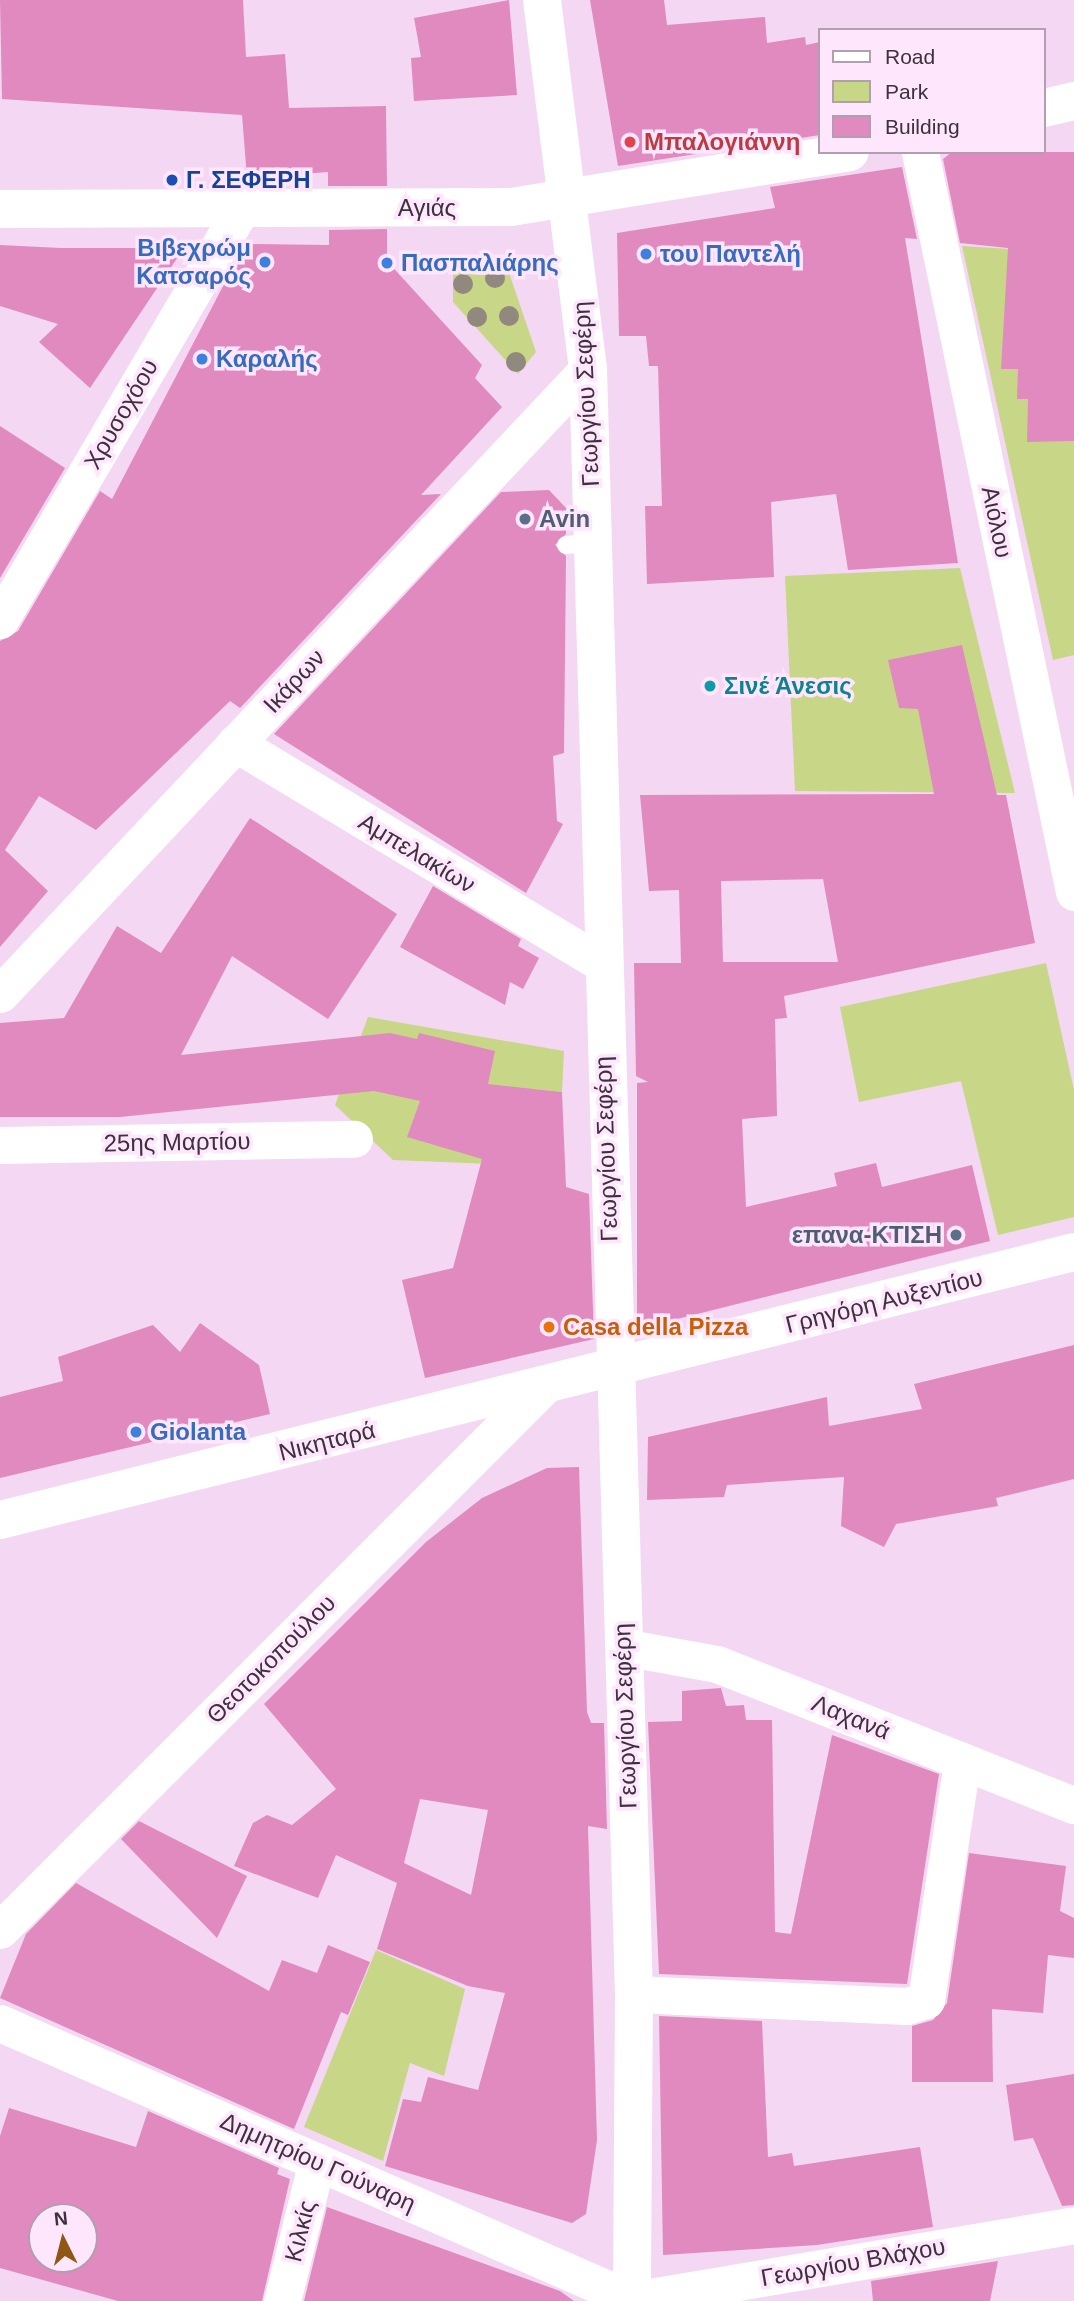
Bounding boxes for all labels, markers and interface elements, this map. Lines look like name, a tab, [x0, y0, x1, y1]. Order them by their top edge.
legend	[818, 28, 1046, 154]
text: Road	[885, 45, 935, 68]
text: Park	[885, 80, 928, 103]
text: Building	[885, 115, 960, 138]
place label: Μπαλογιάννη	[644, 128, 800, 156]
marker: Μπαλογιάννη	[622, 134, 638, 150]
place label: Γ. ΣΕΦΕΡΗ	[186, 166, 311, 194]
marker: Γ. ΣΕΦΕΡΗ	[164, 172, 180, 188]
street label: Αγιάς	[398, 194, 456, 222]
place label: Βιβεχρώμ Κατσαρός	[136, 234, 251, 290]
place label: του Παντελή	[660, 240, 801, 268]
marker: του Παντελή	[638, 246, 654, 262]
place label: Πασπαλιάρης	[401, 249, 559, 277]
marker: Βιβεχρώμ Κατσαρός	[257, 254, 273, 270]
marker: Πασπαλιάρης	[379, 255, 395, 271]
street label: Γεωργίου Σεφέρη	[567, 301, 605, 487]
place label: Καραλής	[216, 345, 318, 373]
marker: Καραλής	[194, 351, 210, 367]
street label: Χρυσοχόου	[78, 354, 164, 474]
street label: Αιόλου	[975, 484, 1019, 560]
place label: Avin	[539, 505, 590, 533]
marker: Avin	[517, 511, 533, 527]
street label: Ικάρων	[257, 643, 331, 719]
place label: Σινέ Άνεσις	[724, 672, 853, 700]
marker: Σινέ Άνεσις	[702, 678, 718, 694]
street label: Αμπελακίων	[354, 807, 480, 899]
street label: Γεωργίου Σεφέρη	[588, 1056, 624, 1242]
street label: 25ης Μαρτίου	[103, 1126, 251, 1158]
place label: επανα-ΚΤΙΣΗ	[792, 1221, 942, 1249]
marker: επανα-ΚΤΙΣΗ	[948, 1227, 964, 1243]
street label: Γρηγόρη Αυξεντίου	[782, 1262, 986, 1340]
place label: Casa della Pizza	[563, 1313, 748, 1341]
marker: Casa della Pizza	[541, 1319, 557, 1335]
street label: Νικηταρά	[276, 1415, 378, 1467]
place label: Giolanta	[150, 1418, 246, 1446]
marker: Giolanta	[128, 1424, 144, 1440]
street label: Θεοτοκοπούλου	[201, 1589, 341, 1729]
street label: Γεωργίου Σεφέρη	[607, 1623, 643, 1809]
street label: Λαχανά	[808, 1688, 894, 1746]
street label: Δημητρίου Γούναρη	[216, 2106, 420, 2218]
street label: Κιλκίς	[278, 2197, 322, 2265]
north arrow	[28, 2203, 98, 2273]
text: N	[53, 2207, 69, 2230]
street label: Γεωργίου Βλάχου	[759, 2232, 947, 2292]

